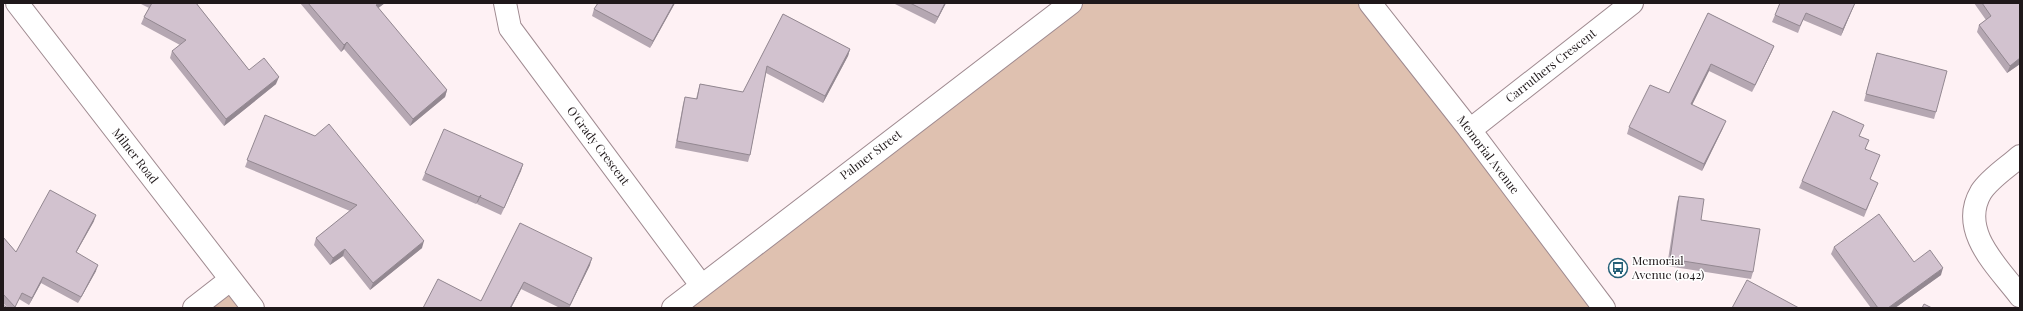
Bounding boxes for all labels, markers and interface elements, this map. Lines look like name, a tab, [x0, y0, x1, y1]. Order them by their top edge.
street label: Carruthers Crescent	[1502, 24, 1600, 106]
street label: O'Grady Crescent	[564, 103, 634, 189]
street label: Memorial Avenue	[1454, 112, 1523, 197]
street label: Milner Road	[109, 124, 162, 186]
street label: Palmer Street	[836, 125, 905, 183]
place label: Memorial Avenue (1042)	[1631, 252, 1704, 282]
bus stop icon: Memorial Avenue (1042)	[1607, 257, 1629, 279]

